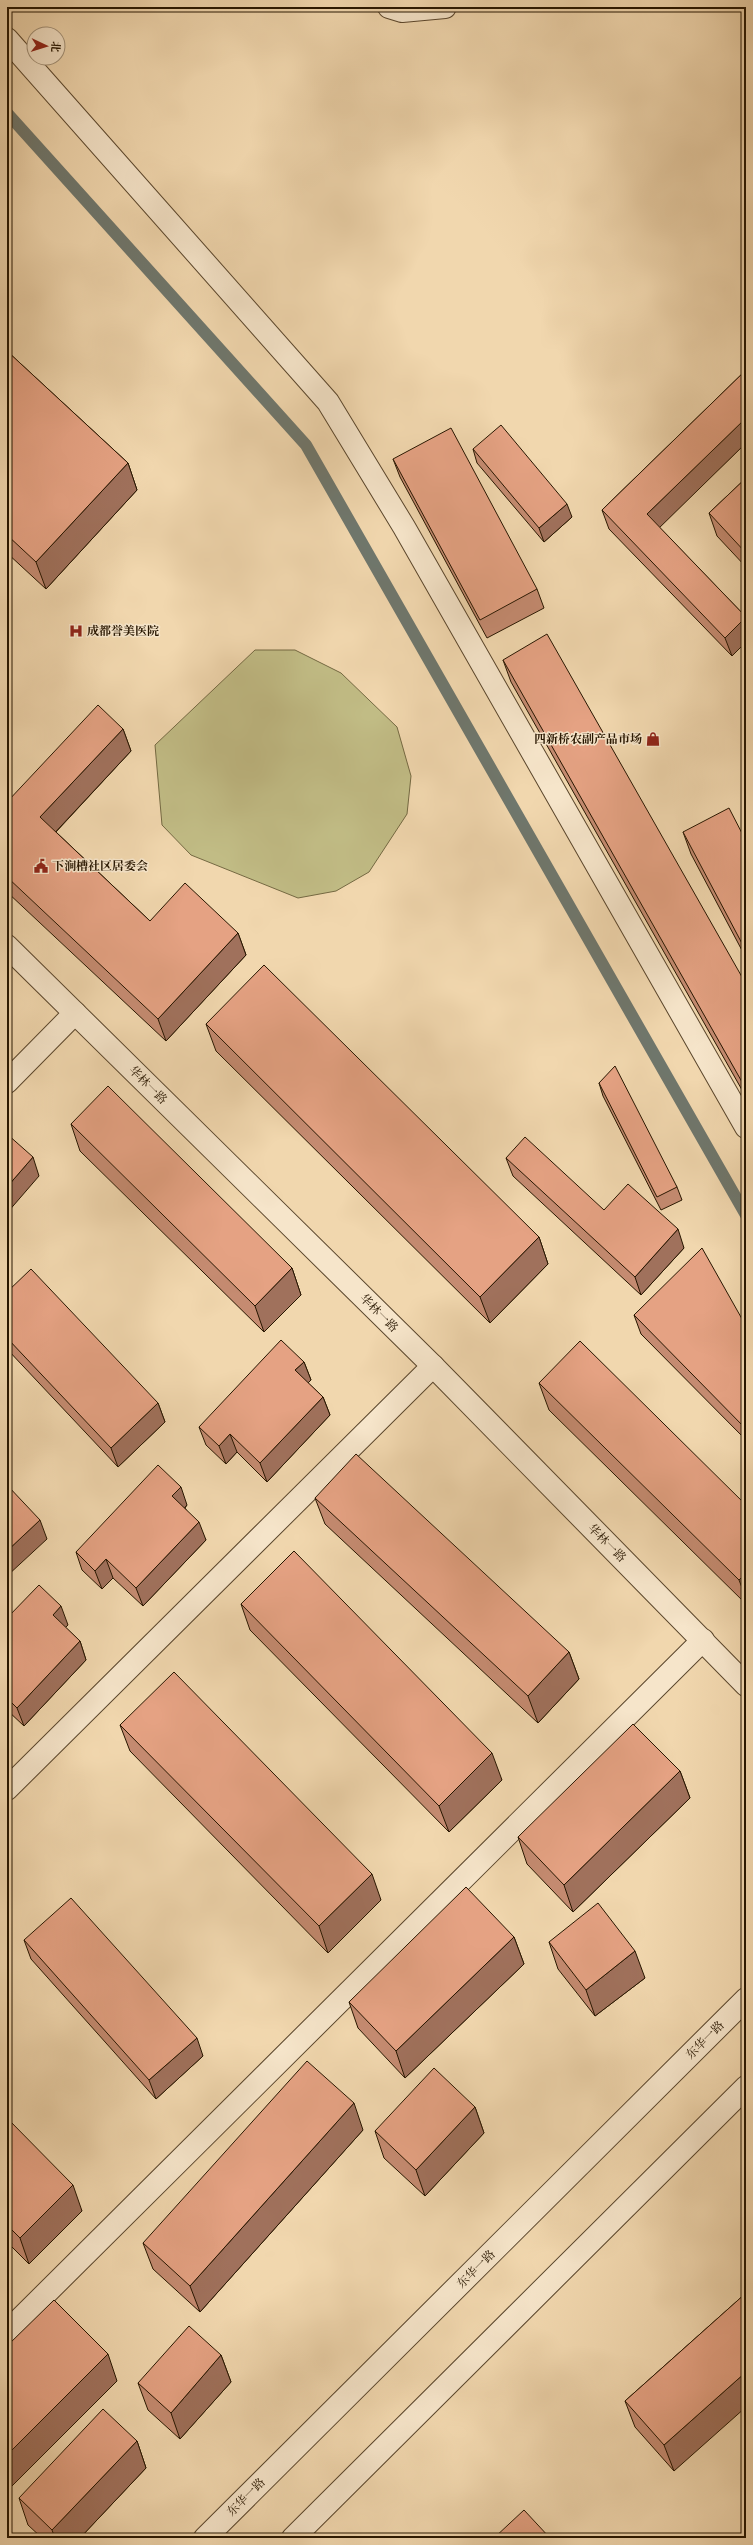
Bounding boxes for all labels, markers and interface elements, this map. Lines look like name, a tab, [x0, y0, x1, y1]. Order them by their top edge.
north arrow	[26, 26, 66, 66]
text: 北	[49, 41, 62, 53]
hospital icon: 成都誉美医院	[68, 623, 84, 639]
place label: 成都誉美医院	[87, 624, 159, 638]
shop icon: 四新桥农副产品市场	[645, 731, 661, 747]
place label: 四新桥农副产品市场	[534, 732, 642, 746]
public building icon: 下涧槽社区居委会	[33, 858, 49, 874]
place label: 下涧槽社区居委会	[52, 859, 148, 873]
street label: 华林一路	[126, 1063, 170, 1107]
street label: 华林一路	[357, 1291, 401, 1335]
street label: 华林一路	[585, 1521, 629, 1565]
street label: 东华一路	[683, 2018, 727, 2062]
street label: 东华一路	[454, 2247, 498, 2291]
street label: 东华一路	[224, 2475, 268, 2519]

